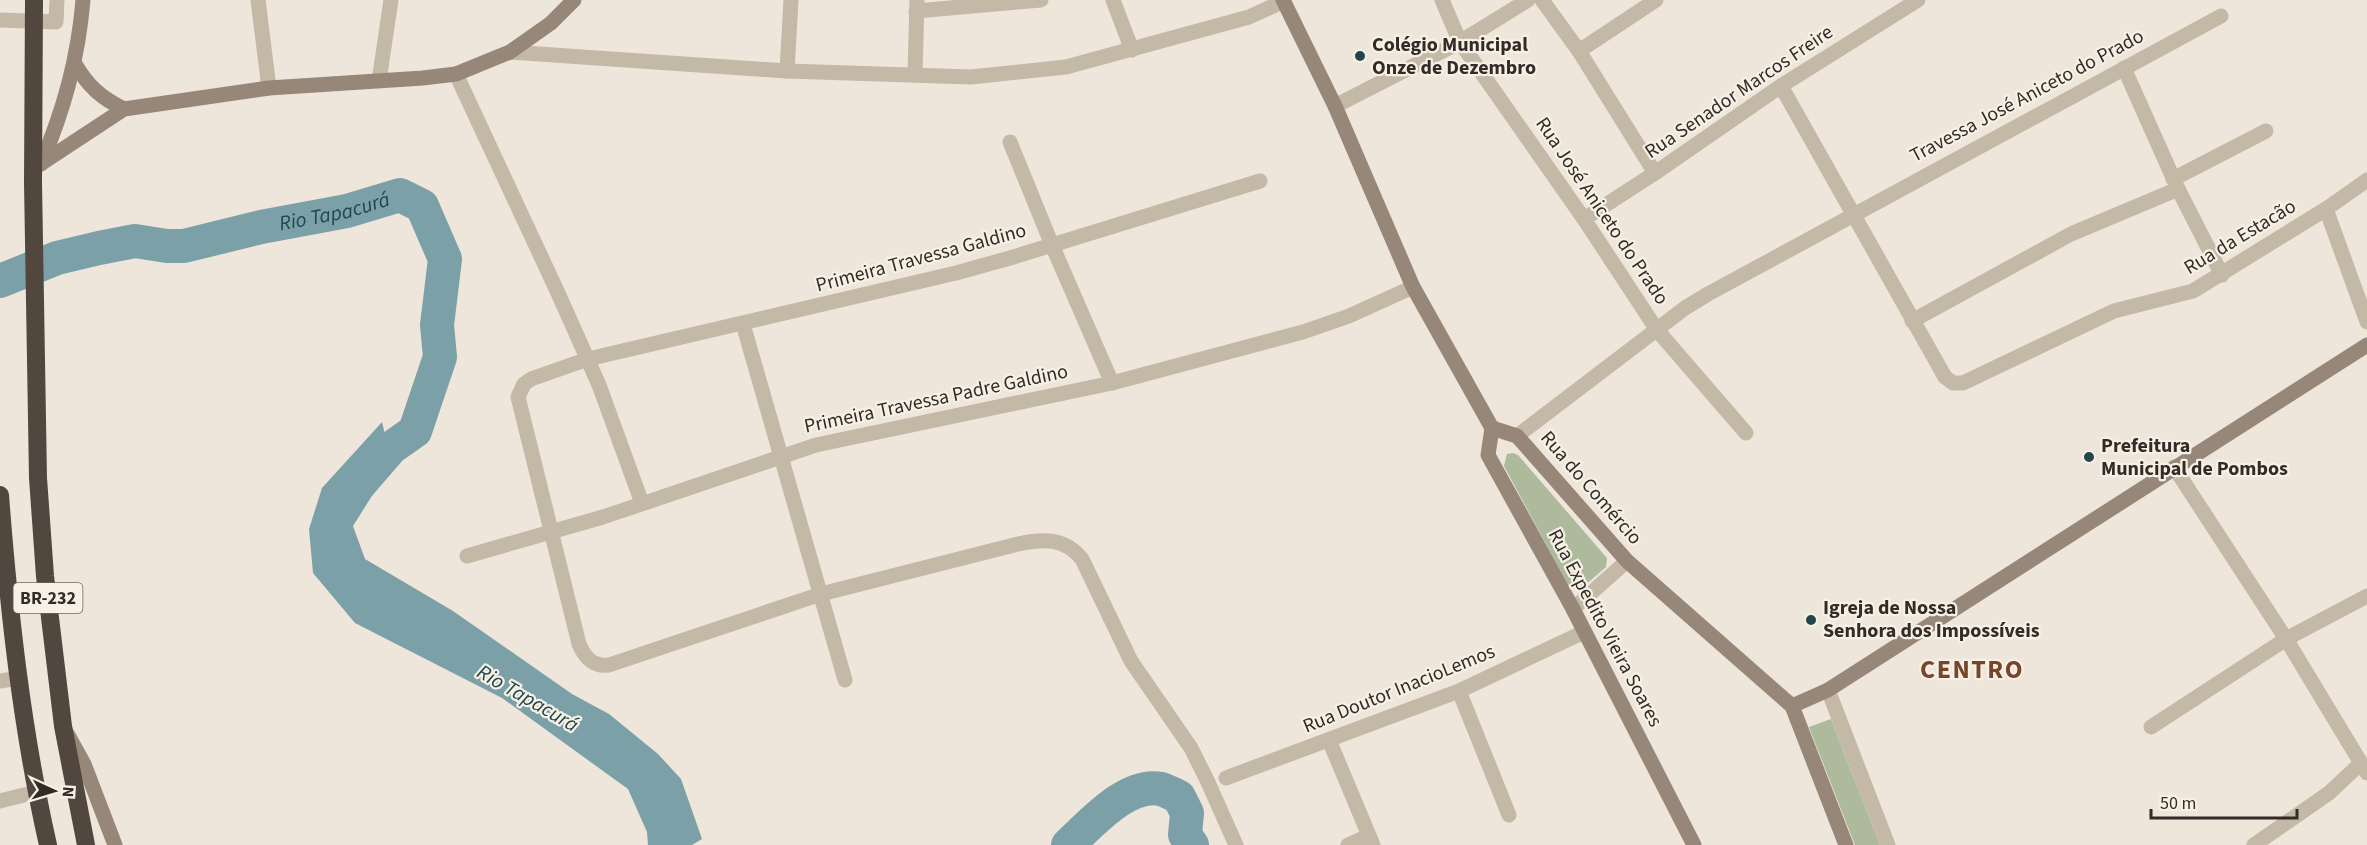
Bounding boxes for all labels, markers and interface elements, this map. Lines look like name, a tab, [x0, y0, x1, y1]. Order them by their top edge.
street label: Rua Senador Marcos Freire	[1639, 18, 1839, 166]
street label: Travessa José Aniceto do Prado	[1905, 22, 2149, 170]
place label: Colégio Municipal Onze de Dezembro	[1372, 31, 1536, 82]
marker: Colégio Municipal Onze de Dezembro	[1353, 49, 1367, 63]
street label: Rua José Aniceto do Prado	[1529, 111, 1675, 311]
water label: Rio Tapacurá	[276, 184, 393, 238]
street label: Rua da Estacão	[2179, 192, 2301, 282]
street label: Primeira Travessa Galdino	[813, 216, 1029, 300]
street label: Primeira Travessa Padre Galdino	[801, 357, 1071, 441]
street label: Rua do Comércio	[1534, 425, 1648, 551]
place label: Prefeitura Municipal de Pombos	[2101, 432, 2288, 483]
marker: Prefeitura Municipal de Pombos	[2082, 450, 2096, 464]
street label: Rua Expedito Vieira Soares	[1541, 524, 1669, 732]
road number: BR-232	[14, 583, 82, 613]
place label: Igreja de Nossa Senhora dos Impossíveis	[1823, 594, 2040, 645]
marker: Igreja de Nossa Senhora dos Impossíveis	[1804, 613, 1818, 627]
street label: Rua Doutor InacioLemos	[1299, 638, 1499, 740]
district label: CENTRO	[1920, 651, 2024, 688]
water label: Rio Tapacurá	[472, 657, 584, 739]
north arrow	[24, 761, 84, 821]
scale bar	[2151, 782, 2296, 820]
text: N	[57, 786, 79, 798]
text: 50 m	[2160, 791, 2196, 816]

